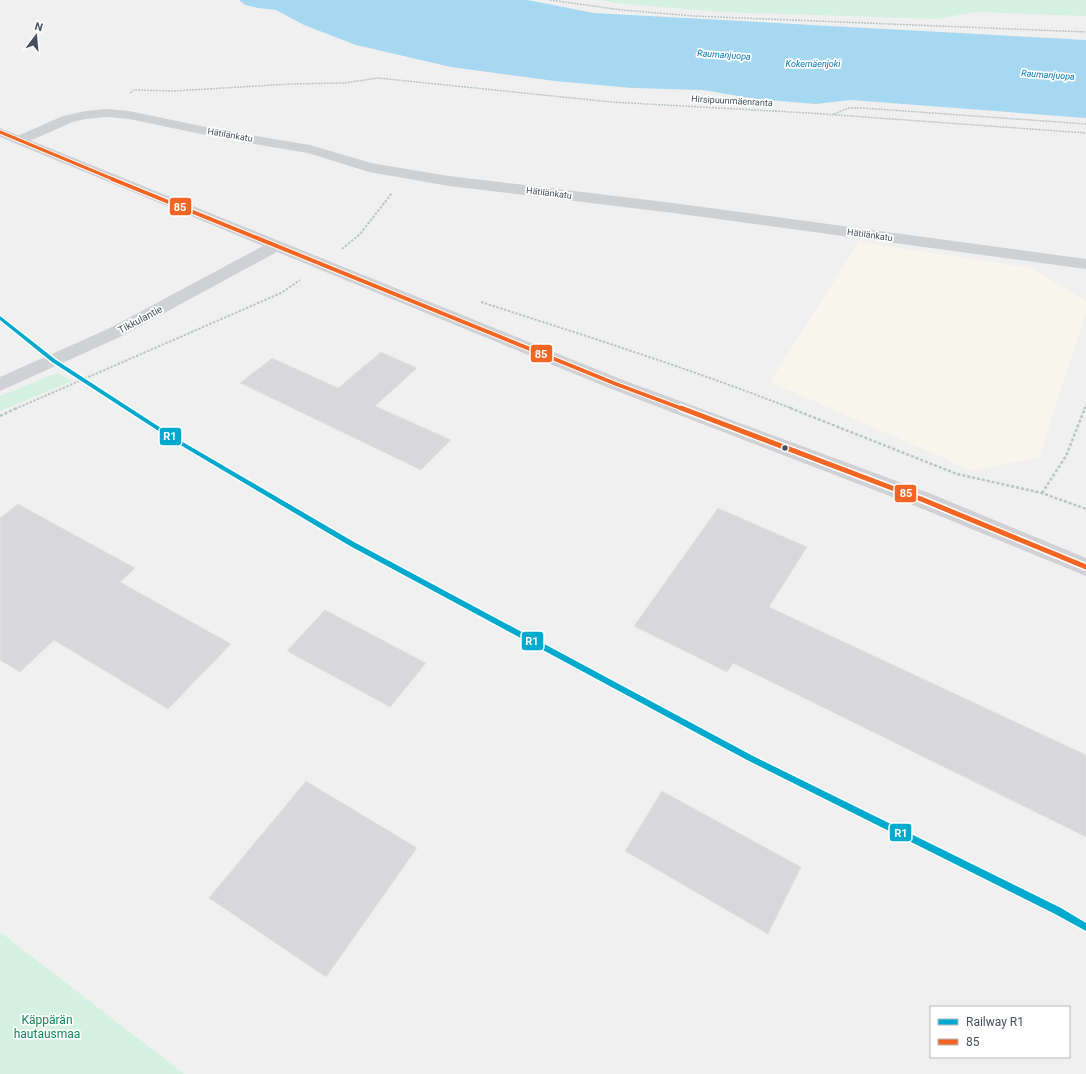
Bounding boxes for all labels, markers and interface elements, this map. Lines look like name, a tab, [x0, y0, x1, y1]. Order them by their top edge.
north arrow	[16, 16, 56, 56]
text: N	[33, 20, 44, 34]
water label: Raumanjuopa	[697, 48, 751, 62]
water label: Kokemäenjoki	[786, 59, 841, 69]
water label: Raumanjuopa	[1021, 68, 1075, 82]
street label: Hirsipuunmäenranta	[691, 94, 773, 108]
street label: Hätilänkatu	[207, 126, 253, 144]
street label: Hätilänkatu	[526, 185, 572, 201]
line badge: 85	[169, 197, 192, 216]
text: 85	[174, 201, 186, 214]
street label: Hätilänkatu	[847, 227, 893, 243]
street label: Tikkulantie	[116, 303, 164, 336]
line badge: 85	[530, 344, 553, 363]
text: 85	[535, 348, 547, 361]
line badge: R1	[159, 427, 182, 446]
text: R1	[163, 430, 177, 443]
unlabelled marker	[780, 443, 790, 453]
line badge: 85	[894, 484, 917, 503]
text: 85	[900, 487, 912, 500]
line badge: R1	[521, 631, 544, 651]
text: R1	[525, 635, 539, 648]
line badge: R1	[889, 823, 912, 842]
text: R1	[894, 827, 908, 840]
legend	[930, 1006, 1070, 1058]
park label: Käppärän hautausmaa	[14, 1013, 80, 1041]
text: Railway R1	[966, 1015, 1024, 1029]
text: 85	[966, 1035, 980, 1049]

